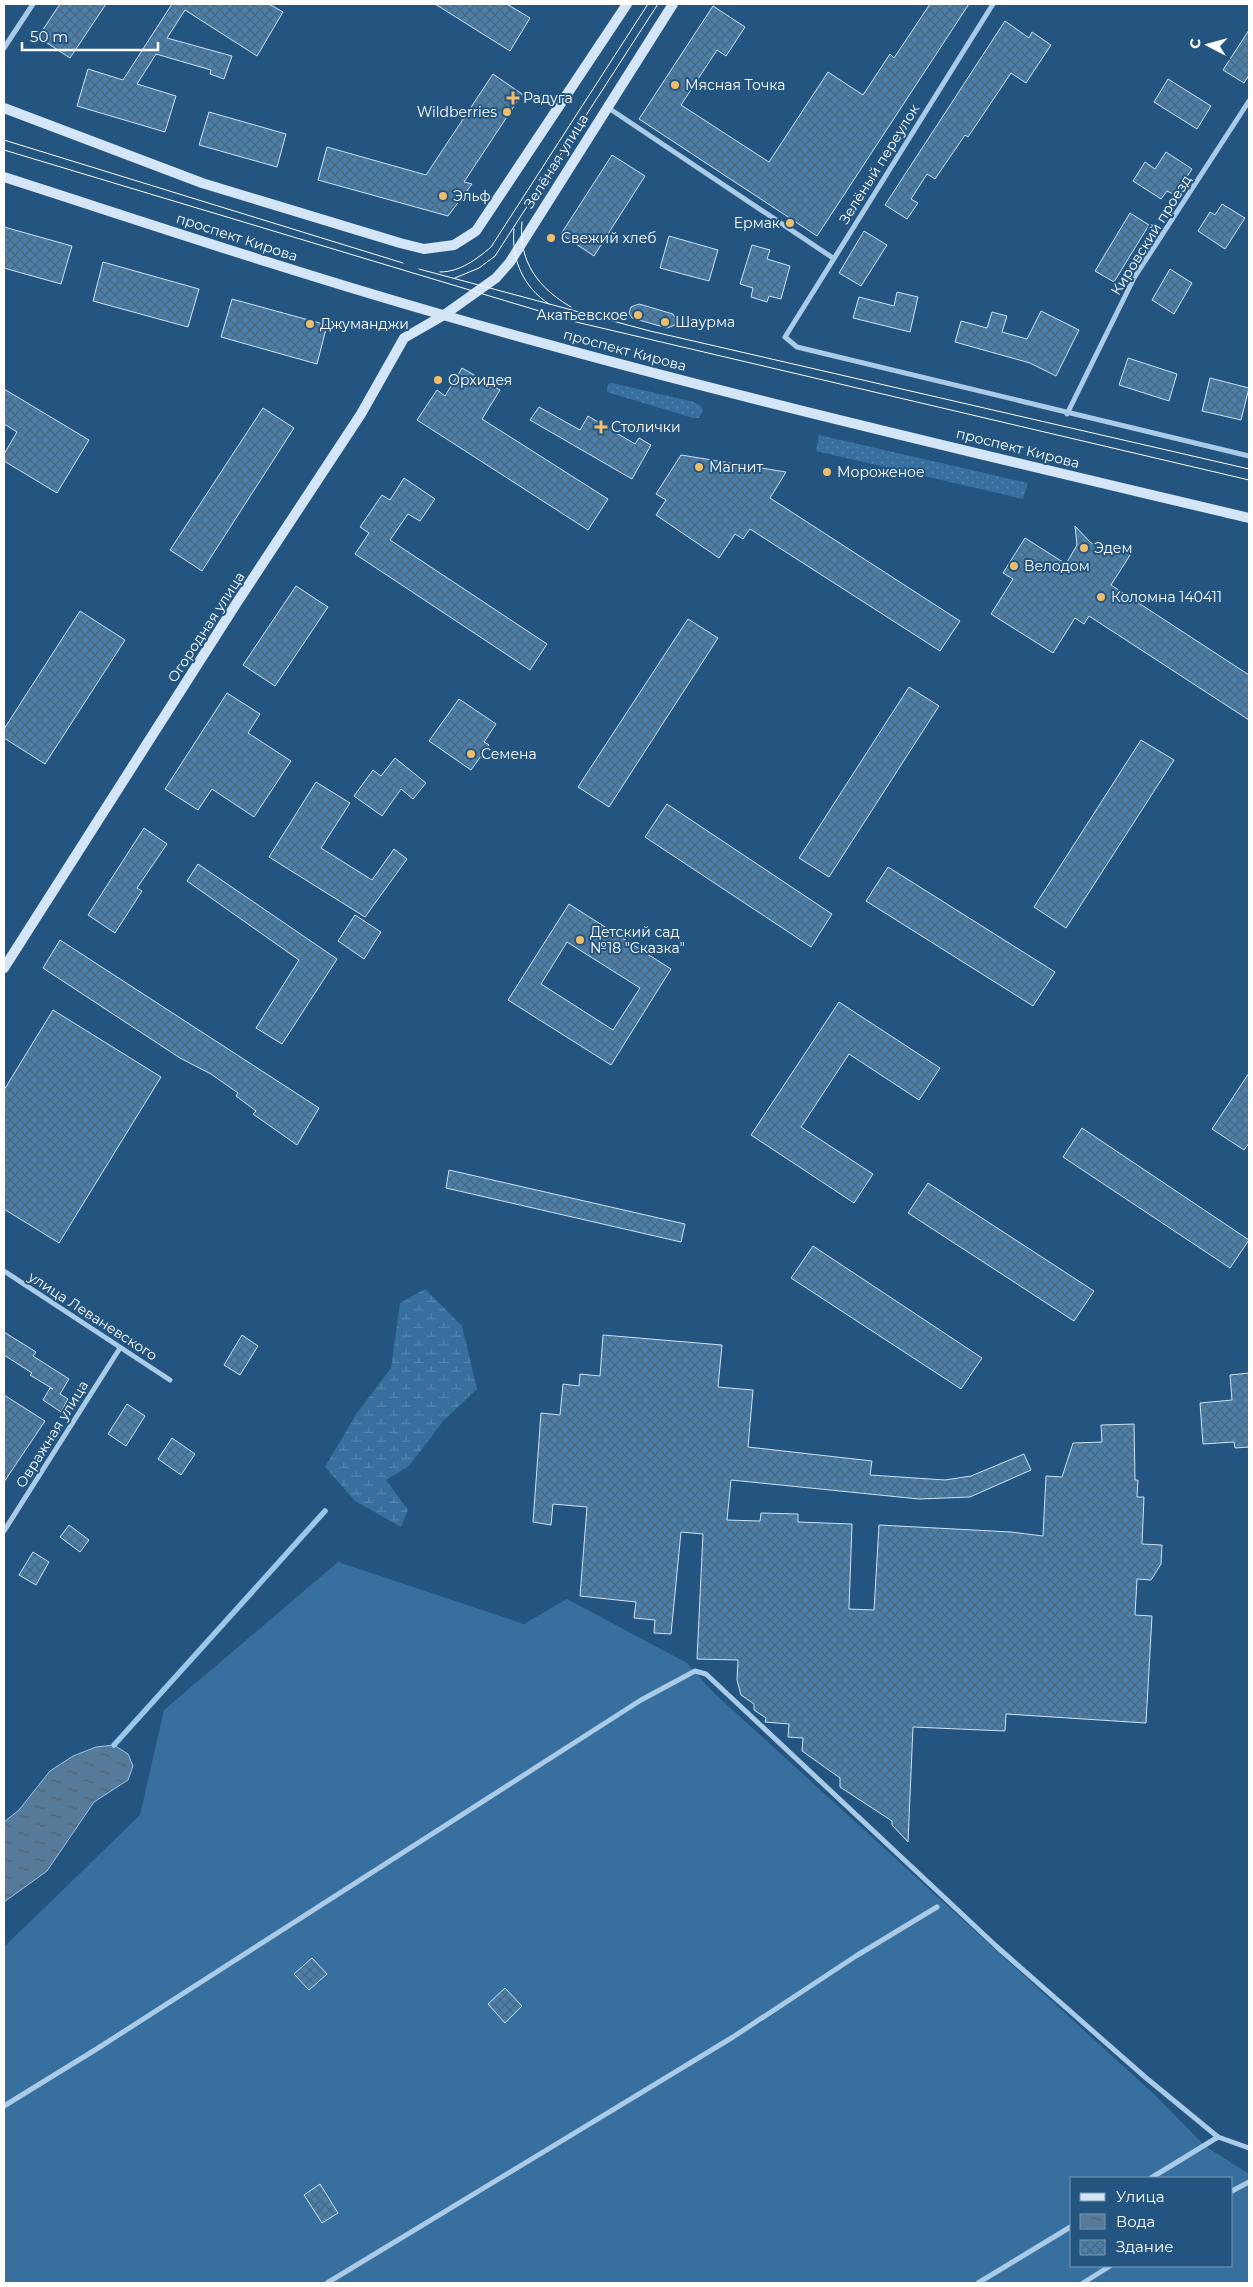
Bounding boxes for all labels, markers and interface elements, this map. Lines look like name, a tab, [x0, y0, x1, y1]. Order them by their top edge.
scale bar	[22, 20, 159, 52]
north arrow	[1183, 20, 1233, 70]
text: 50 m	[30, 27, 68, 46]
text: С	[1186, 38, 1205, 50]
place label: Мясная Точка	[685, 76, 786, 94]
marker: Мясная Точка	[669, 79, 681, 91]
place label: Радуга	[523, 89, 573, 107]
marker: Радуга	[507, 92, 519, 104]
street label: Зелёный переулок	[835, 101, 923, 227]
place label: Wildberries	[417, 103, 497, 121]
marker: Wildberries	[501, 106, 513, 118]
street label: Зелёная улица	[520, 110, 592, 212]
street label: Кировский проезд	[1107, 172, 1195, 298]
place label: Эльф	[453, 187, 490, 205]
marker: Эльф	[437, 190, 449, 202]
street label: проспект Кирова	[174, 209, 300, 265]
place label: Ермак	[734, 214, 780, 232]
marker: Ермак	[784, 217, 796, 229]
place label: Свежий хлеб	[561, 229, 657, 247]
marker: Свежий хлеб	[545, 232, 557, 244]
place label: Акатьевское	[536, 306, 628, 324]
marker: Акатьевское	[632, 309, 644, 321]
place label: Шаурма	[675, 313, 735, 331]
place label: Джуманджи	[320, 315, 409, 333]
marker: Шаурма	[659, 316, 671, 328]
marker: Джуманджи	[304, 318, 316, 330]
street label: проспект Кирова	[561, 325, 689, 375]
place label: Орхидея	[448, 371, 512, 389]
marker: Орхидея	[432, 374, 444, 386]
place label: Столички	[611, 418, 681, 436]
marker: Столички	[595, 421, 607, 433]
street label: проспект Кирова	[954, 424, 1082, 472]
place label: Магнит	[709, 458, 763, 476]
marker: Магнит	[693, 461, 705, 473]
place label: Мороженое	[837, 463, 925, 481]
marker: Мороженое	[821, 466, 833, 478]
place label: Эдем	[1094, 539, 1132, 557]
marker: Эдем	[1078, 542, 1090, 554]
place label: Велодом	[1024, 557, 1090, 575]
marker: Велодом	[1008, 560, 1020, 572]
street label: Огородная улица	[164, 568, 248, 686]
place label: Коломна 140411	[1111, 588, 1222, 606]
marker: Коломна 140411	[1095, 591, 1107, 603]
place label: Семена	[481, 745, 537, 763]
marker: Семена	[465, 748, 477, 760]
place label: Детский сад №18 "Сказка"	[590, 923, 685, 957]
marker: Детский сад №18 "Сказка"	[574, 934, 586, 946]
street label: улица Леваневского	[24, 1267, 161, 1364]
street label: Овражная улица	[12, 1377, 92, 1491]
legend	[1070, 2177, 1233, 2267]
text: Улица	[1116, 2187, 1164, 2206]
text: Вода	[1116, 2212, 1155, 2231]
text: Здание	[1116, 2237, 1174, 2256]

